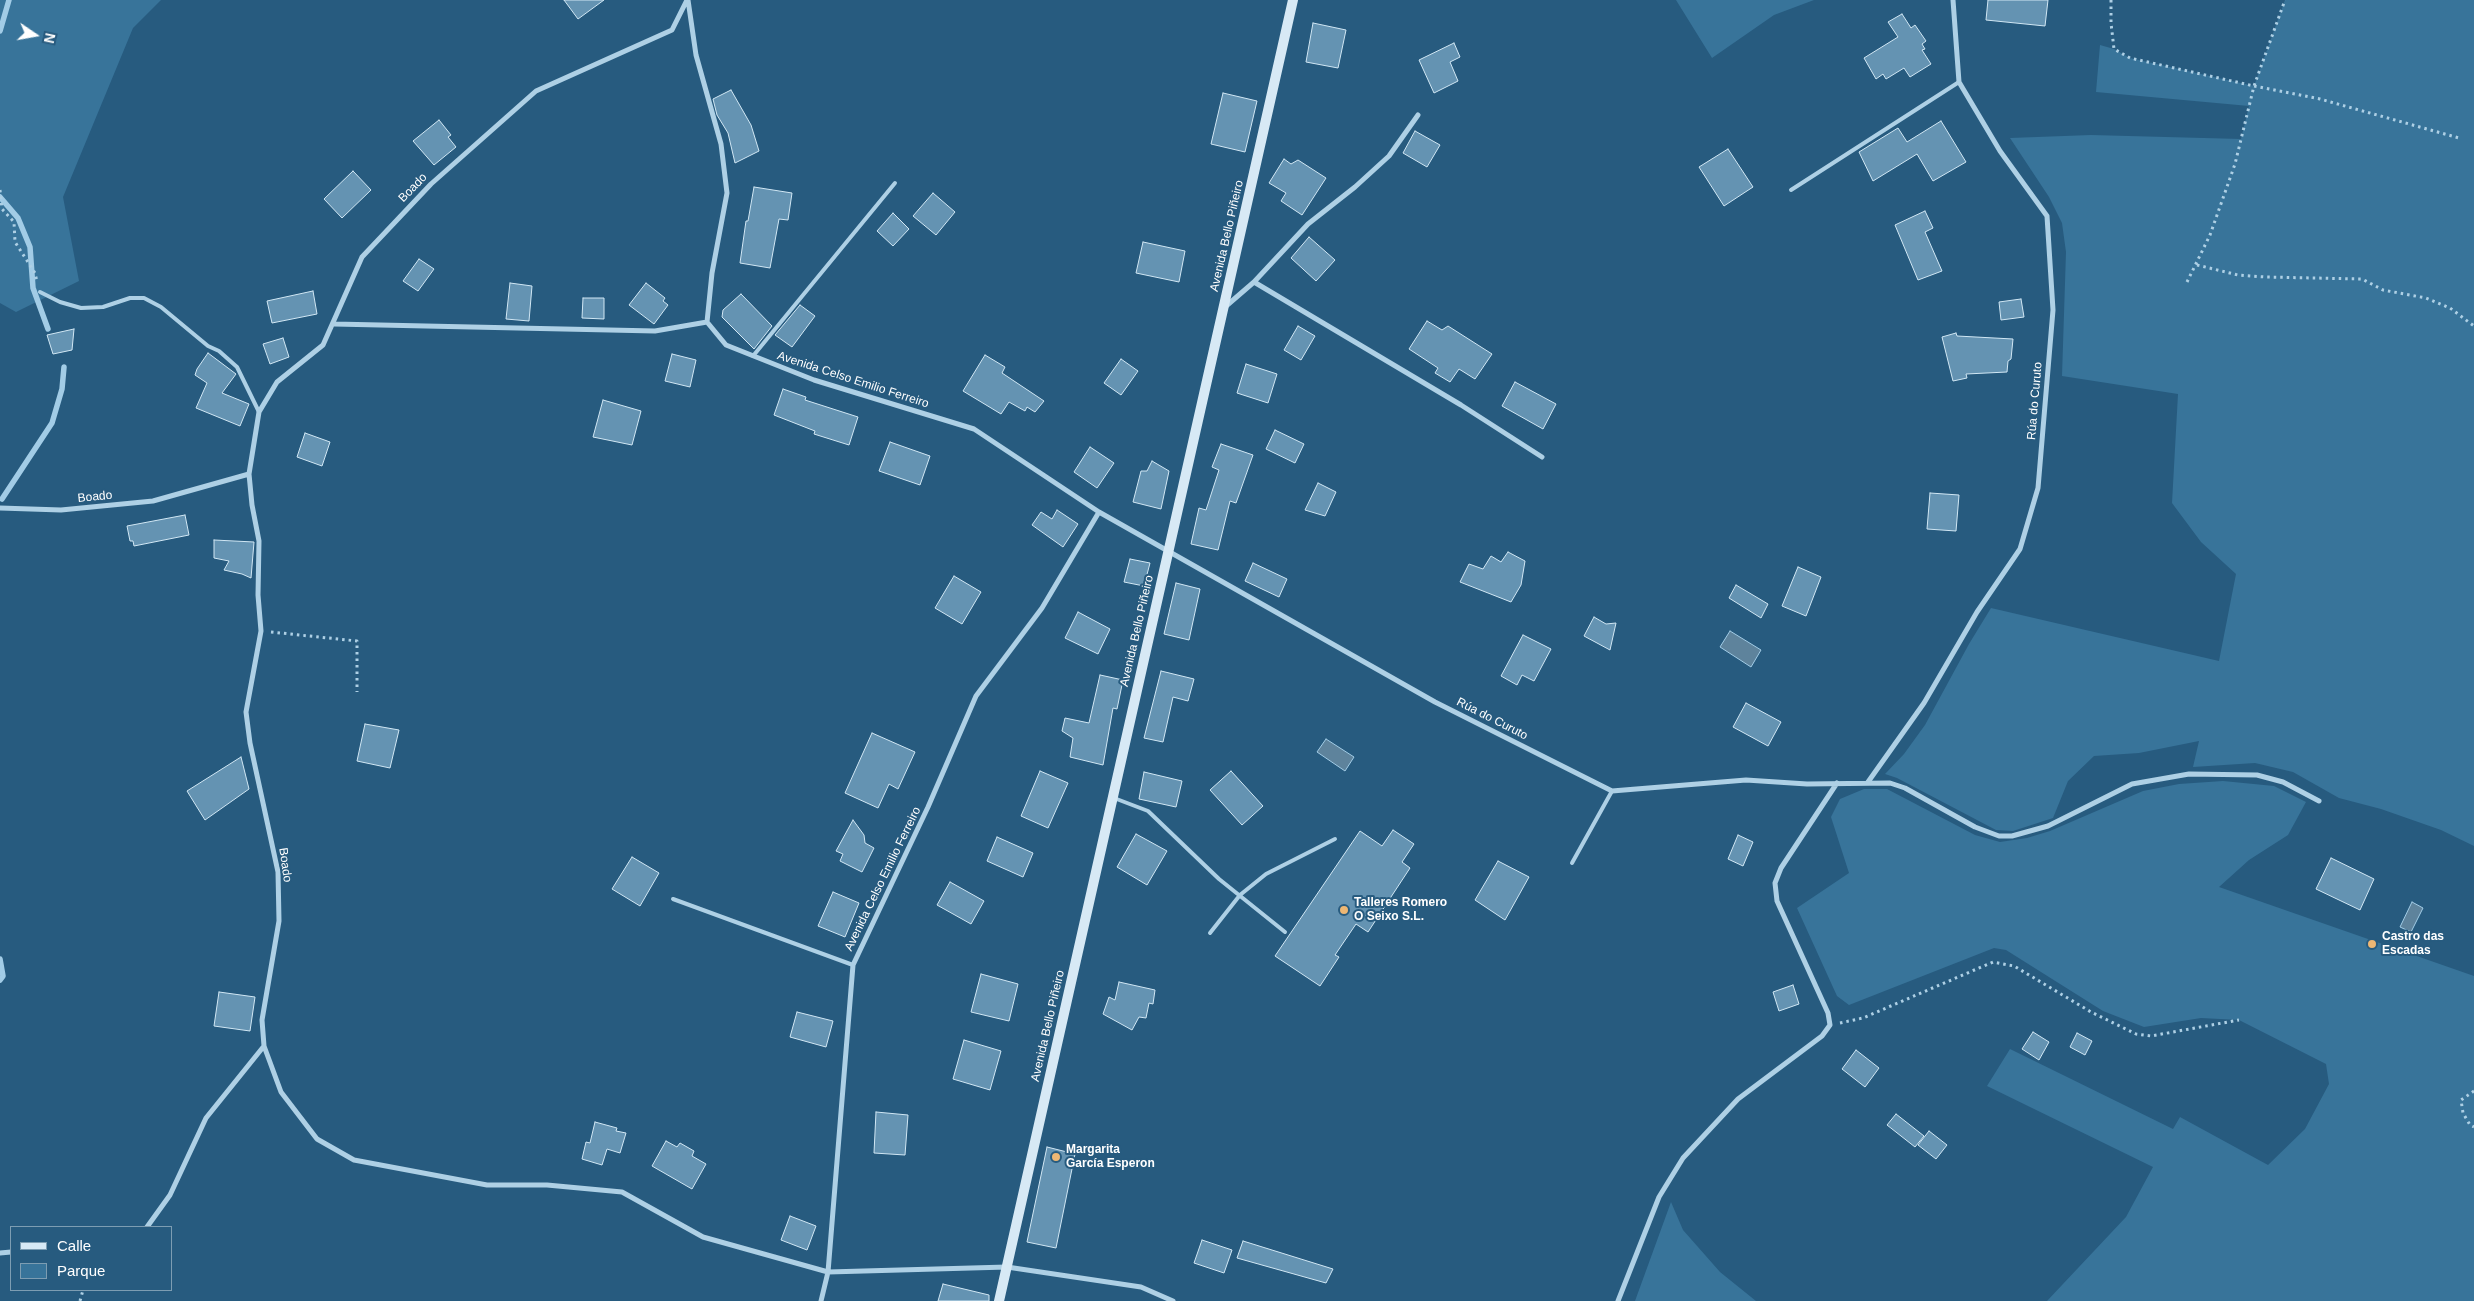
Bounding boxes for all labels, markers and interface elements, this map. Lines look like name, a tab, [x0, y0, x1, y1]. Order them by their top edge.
north arrow	[10, 10, 60, 60]
text: N	[41, 32, 59, 45]
street label: Boado	[396, 171, 430, 205]
street label: Avenida Bello Piñeiro	[1207, 179, 1247, 293]
street label: Avenida Celso Emilio Ferreiro	[775, 349, 931, 411]
street label: Rúa do Curuto	[2024, 361, 2046, 441]
street label: Boado	[77, 488, 113, 506]
street label: Avenida Bello Piñeiro	[1117, 574, 1157, 688]
street label: Rúa do Curuto	[1454, 695, 1530, 743]
street label: Avenida Celso Emilio Ferreiro	[842, 805, 924, 953]
street label: Boado	[275, 847, 295, 883]
place label: Talleres Romero O Seixo S.L.	[1354, 896, 1447, 924]
marker: Talleres Romero O Seixo S.L.	[1338, 904, 1350, 916]
place label: Castro das Escadas	[2382, 930, 2444, 958]
marker: Castro das Escadas	[2366, 938, 2378, 950]
street label: Avenida Bello Piñeiro	[1028, 969, 1068, 1083]
place label: Margarita García Esperon	[1066, 1143, 1155, 1171]
marker: Margarita García Esperon	[1050, 1151, 1062, 1163]
legend	[10, 1226, 172, 1291]
text: Calle	[57, 1237, 91, 1254]
text: Parque	[57, 1262, 105, 1279]

